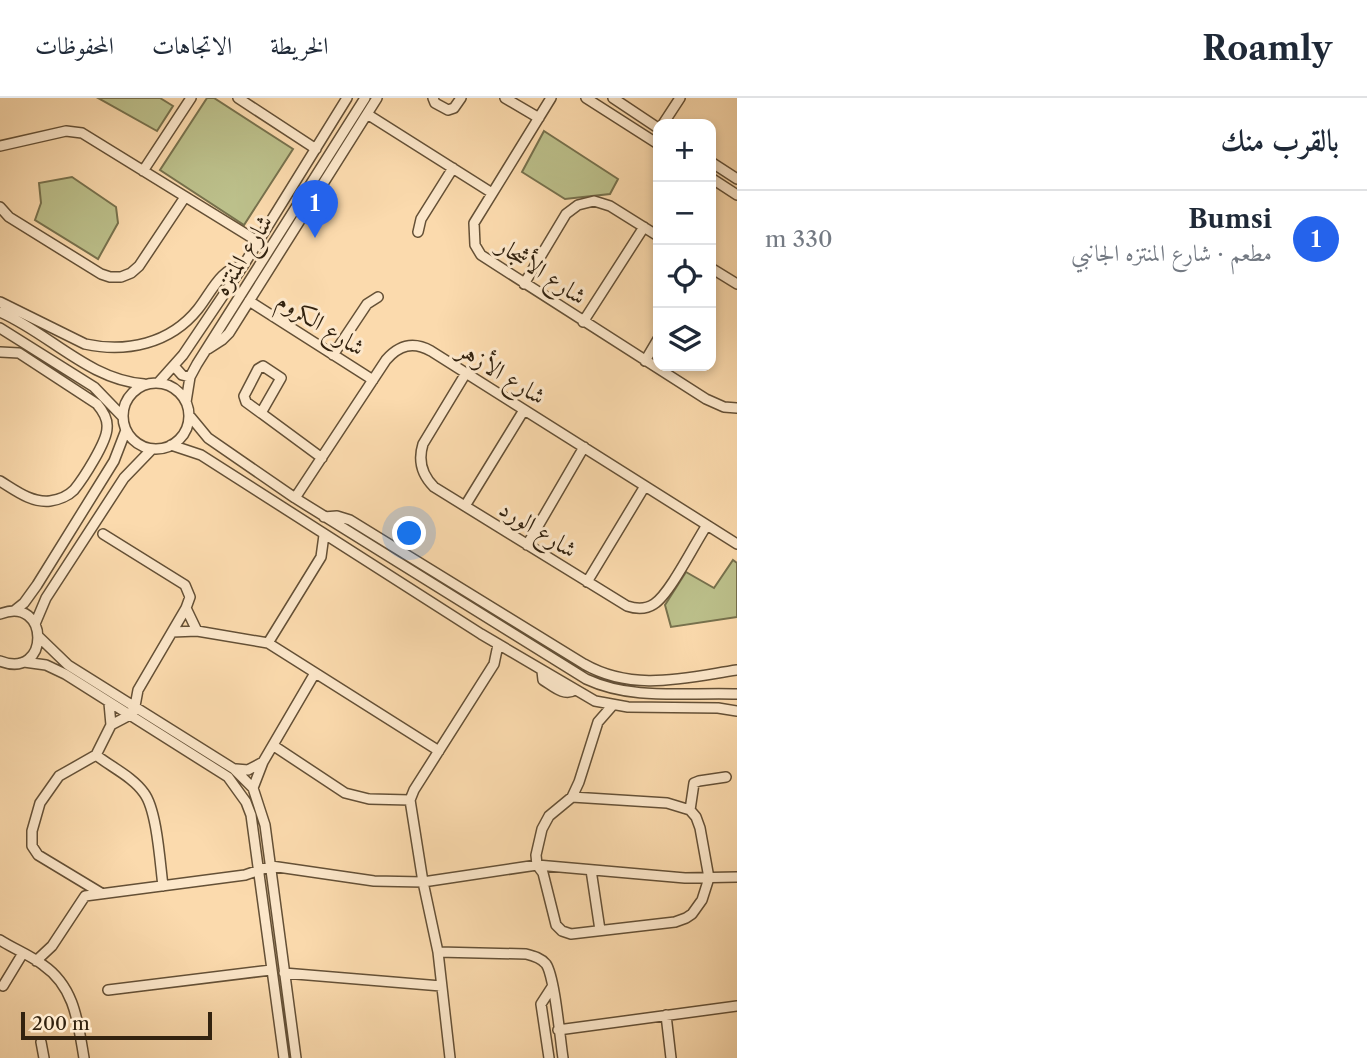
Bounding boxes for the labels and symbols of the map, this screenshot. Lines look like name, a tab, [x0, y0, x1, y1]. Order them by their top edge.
pin: 1	[292, 180, 338, 238]
street label: شارع المنتزه	[207, 209, 284, 304]
street label: شارع الأشجار	[487, 229, 593, 316]
street label: شارع الكروم	[268, 285, 371, 368]
street label: شارع الأزهر	[448, 332, 552, 416]
street label: شارع الورد	[491, 493, 582, 569]
your location	[392, 516, 426, 550]
scale bar	[21, 1009, 212, 1041]

